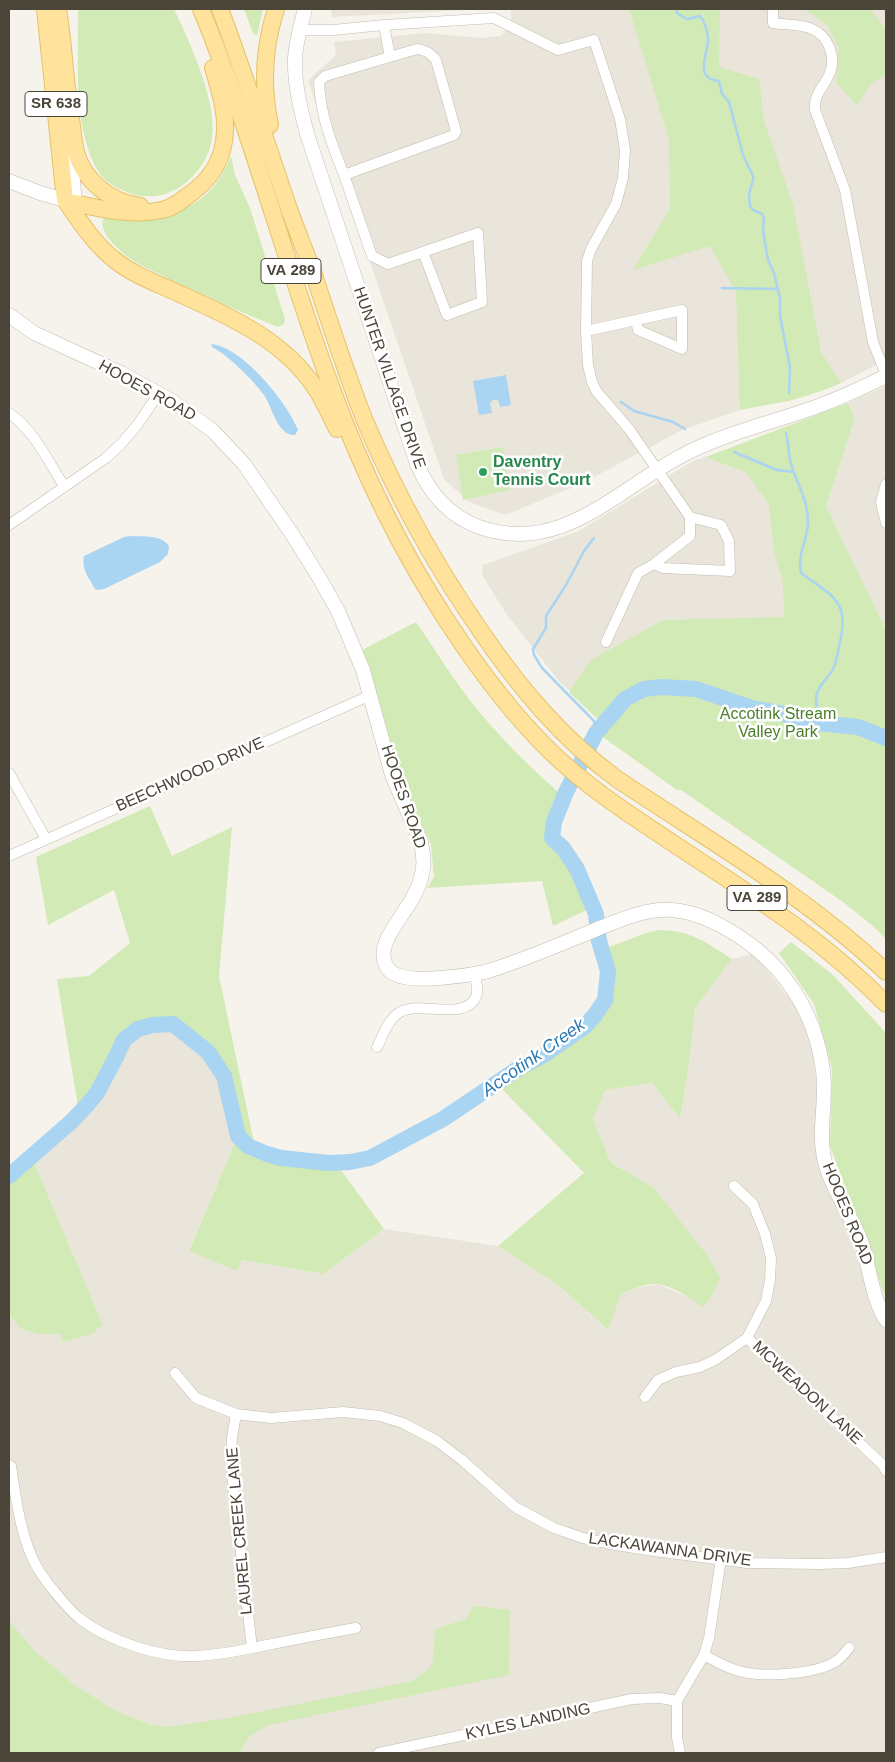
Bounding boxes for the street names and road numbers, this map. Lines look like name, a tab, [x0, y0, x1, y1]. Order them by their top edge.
road number: SR 638	[25, 92, 87, 116]
road number: VA 289	[261, 258, 321, 284]
street label: HUNTER VILLAGE DRIVE	[349, 285, 429, 471]
street label: HOOES ROAD	[95, 356, 199, 426]
street label: BEECHWOOD DRIVE	[113, 734, 267, 816]
street label: HOOES ROAD	[376, 743, 430, 851]
road number: VA 289	[727, 886, 787, 910]
street label: HOOES ROAD	[818, 1160, 876, 1268]
street label: MCWEADON LANE	[748, 1337, 866, 1449]
street label: LAUREL CREEK LANE	[223, 1446, 257, 1616]
street label: LACKAWANNA DRIVE	[587, 1529, 753, 1571]
street label: KYLES LANDING	[464, 1699, 592, 1745]

